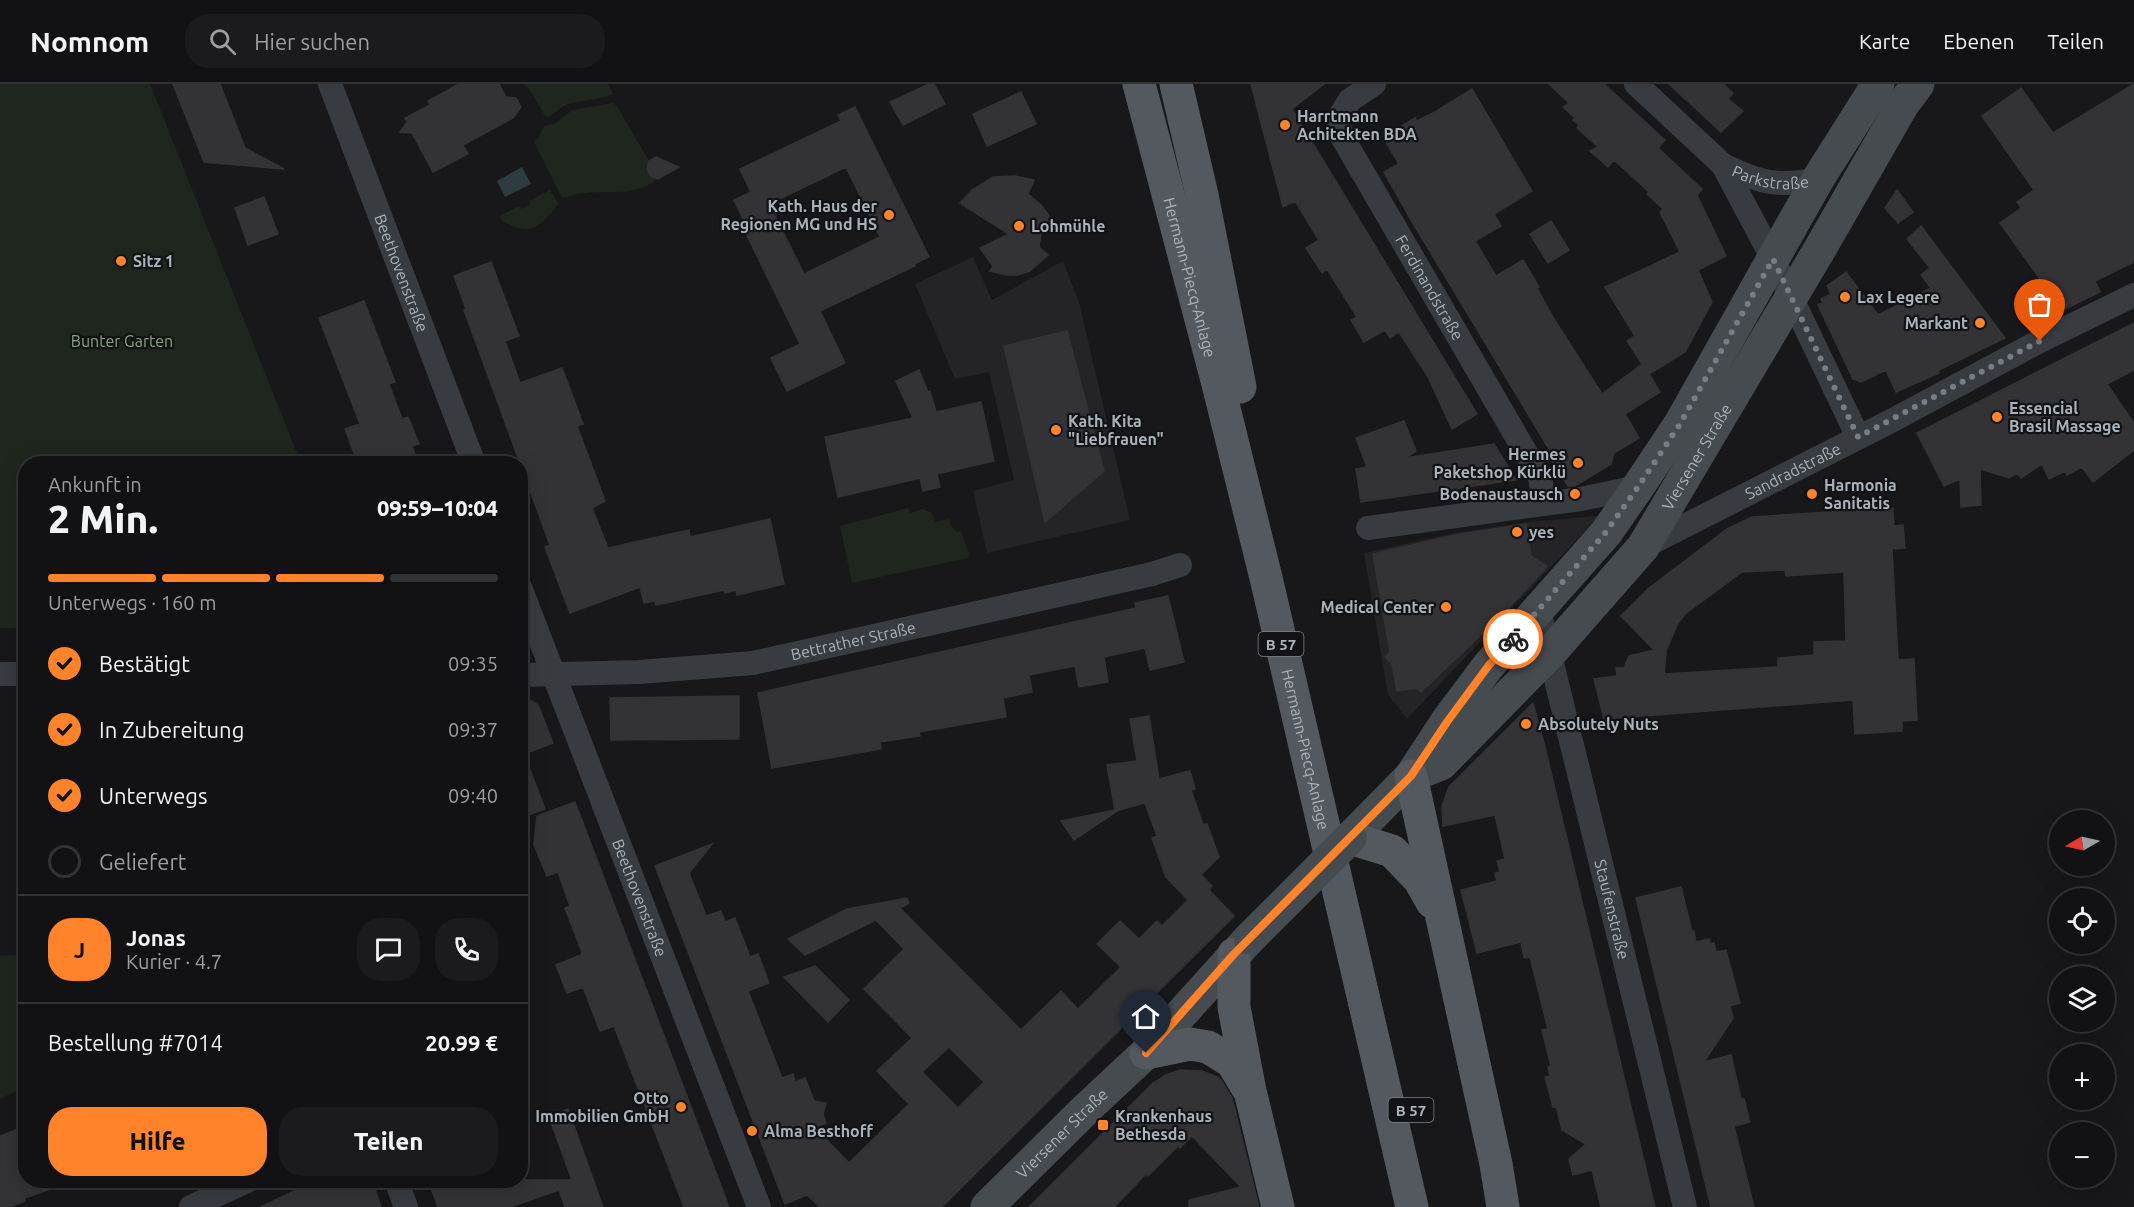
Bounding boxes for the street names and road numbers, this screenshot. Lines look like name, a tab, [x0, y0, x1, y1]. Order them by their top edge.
street label: Parkstraße	[1729, 162, 1810, 192]
street label: Hermann-Piecq-Anlage	[1160, 195, 1220, 359]
street label: Beethovenstraße	[371, 212, 432, 334]
street label: Ferdinandstraße	[1392, 232, 1467, 343]
street label: Viersener Straße	[1658, 400, 1735, 513]
street label: Sandradstraße	[1742, 439, 1844, 503]
street label: Bettrather Straße	[789, 618, 917, 663]
road number: B 57	[1258, 632, 1304, 656]
street label: Hermann-Piecq-Anlage	[1278, 667, 1333, 832]
street label: Beethovenstraße	[609, 836, 671, 959]
street label: Staufenstraße	[1591, 857, 1633, 961]
street label: Viersener Straße	[1012, 1085, 1111, 1182]
road number: B 57	[1388, 1098, 1434, 1122]

